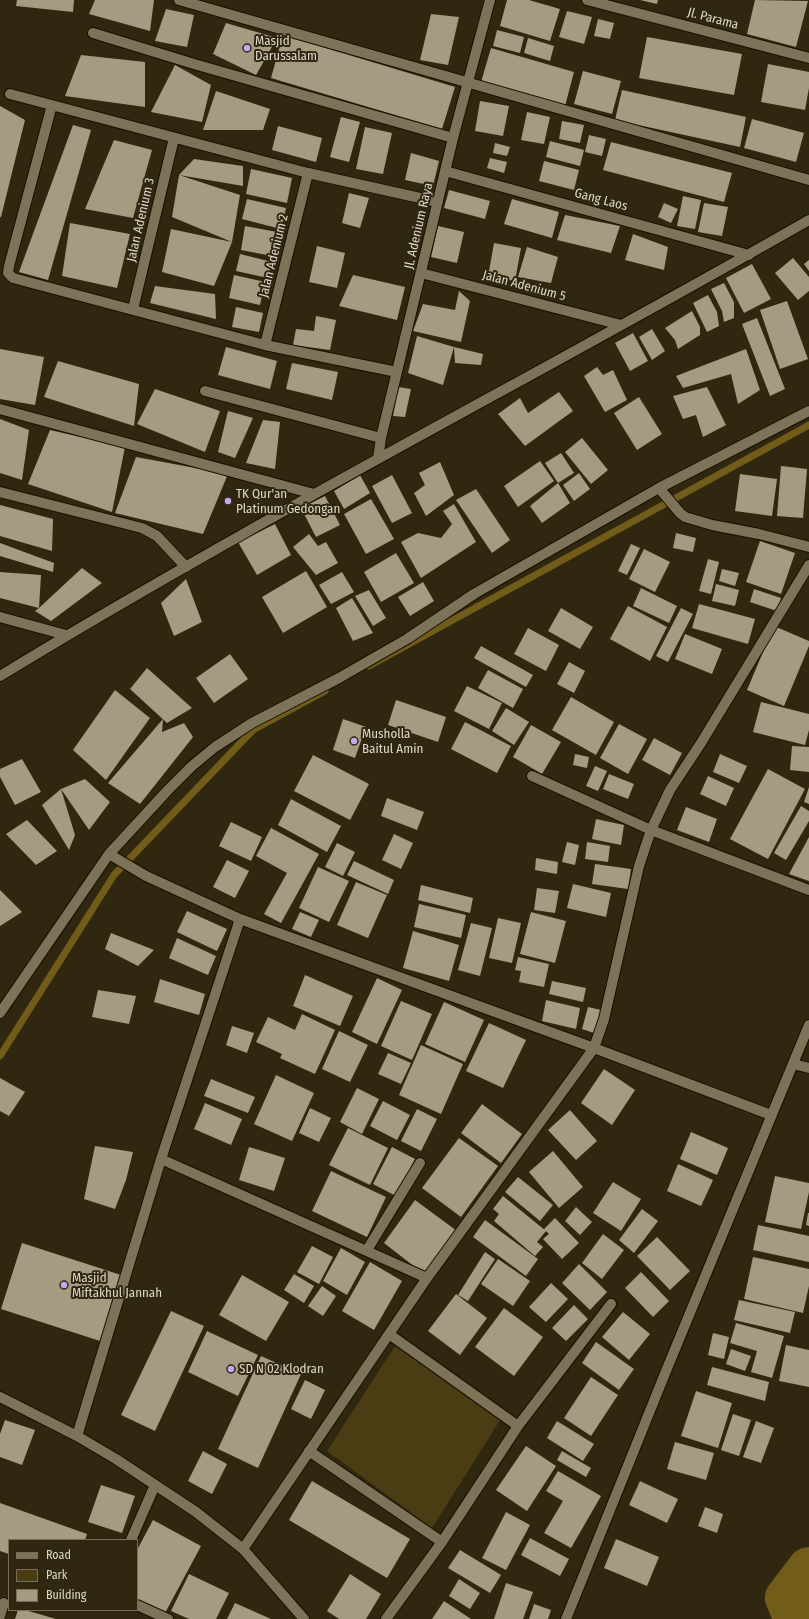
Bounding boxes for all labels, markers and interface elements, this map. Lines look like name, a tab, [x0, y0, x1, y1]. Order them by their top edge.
street label: Jl. Parama	[686, 5, 740, 33]
place label: Masjid Darussalam	[255, 33, 317, 64]
marker: Masjid Darussalam	[242, 43, 252, 53]
street label: Jalan Adenium 3	[124, 177, 158, 263]
street label: Jl. Adenium Raya	[401, 181, 437, 271]
street label: Gang Laos	[573, 185, 629, 215]
street label: Jalan Adenium 2	[256, 213, 292, 299]
street label: Jalan Adenium 5	[481, 267, 567, 305]
place label: TK Qur'an Platinum Gedongan	[236, 486, 340, 517]
marker: TK Qur'an Platinum Gedongan	[223, 496, 233, 506]
place label: Musholla Baitul Amin	[362, 726, 423, 757]
marker: Musholla Baitul Amin	[349, 736, 359, 746]
place label: Masjid Miftakhul Jannah	[72, 1270, 162, 1301]
marker: Masjid Miftakhul Jannah	[59, 1280, 69, 1290]
place label: SD N 02 Klodran	[239, 1361, 324, 1377]
marker: SD N 02 Klodran	[226, 1364, 236, 1374]
legend	[8, 1539, 138, 1611]
text: Road	[46, 1548, 71, 1562]
text: Park	[46, 1568, 67, 1582]
text: Building	[46, 1588, 86, 1602]

